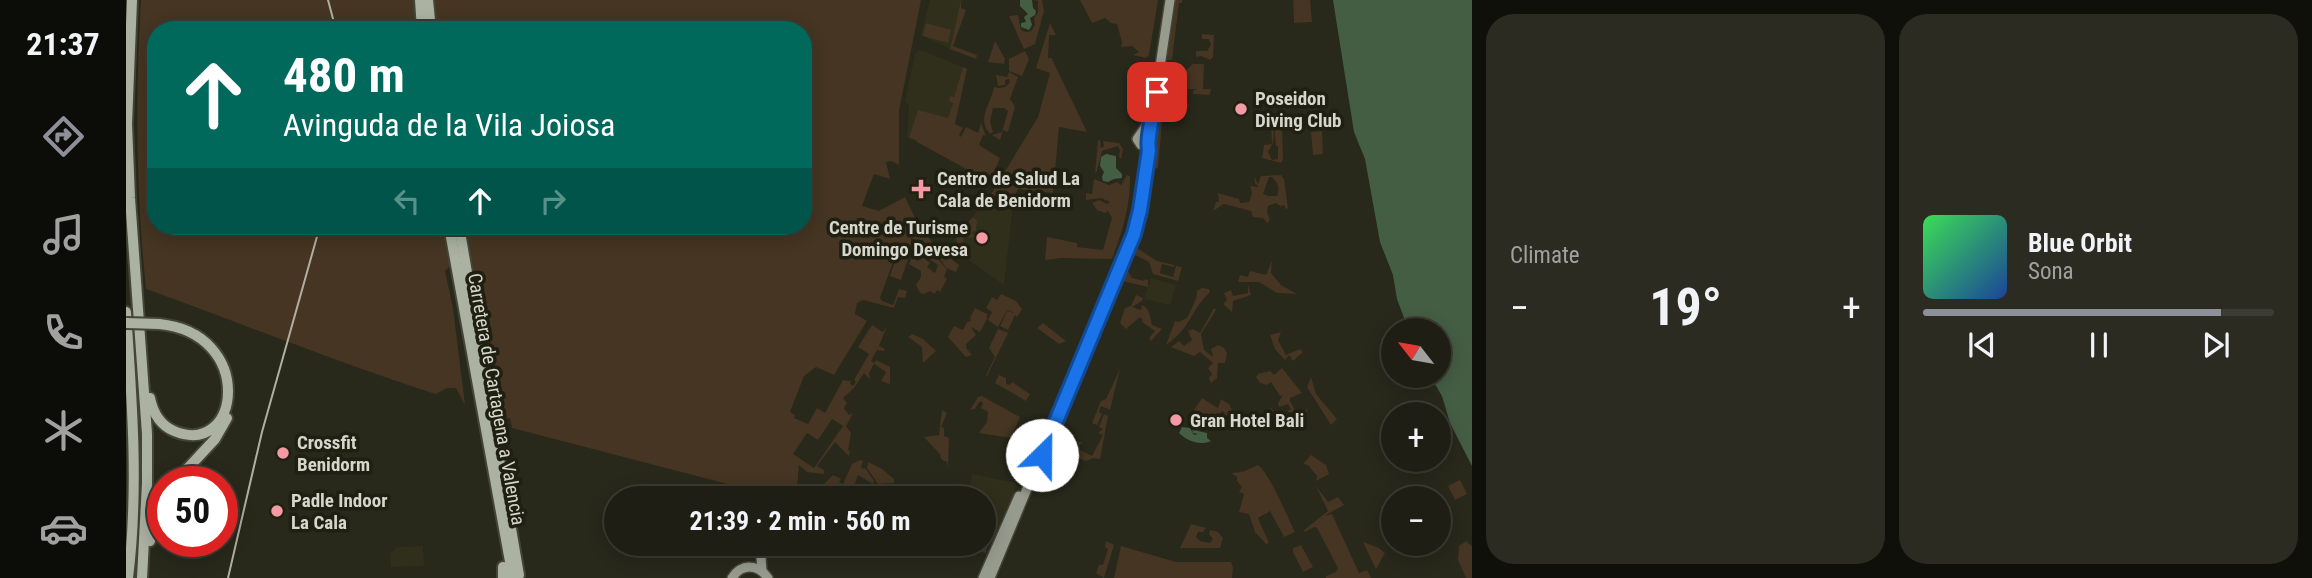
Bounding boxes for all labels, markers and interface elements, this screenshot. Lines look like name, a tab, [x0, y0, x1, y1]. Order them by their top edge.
text: 21:37	[26, 25, 100, 63]
text: 480 m	[283, 47, 405, 104]
icon: ahead	[168, 49, 259, 140]
pin	[1127, 62, 1187, 122]
icon: arrive	[1138, 73, 1176, 111]
place label: Poseidon Diving Club	[1255, 87, 1342, 132]
marker: Poseidon Diving Club	[1233, 101, 1249, 117]
text: Avinguda de la Vila Joiosa	[283, 106, 615, 144]
icon: directions	[39, 112, 88, 161]
place label: Centro de Salud La Cala de Benidorm	[937, 167, 1080, 212]
marker: Centro de Salud La Cala de Benidorm	[911, 179, 931, 199]
icon: left	[388, 182, 426, 220]
icon: ahead	[461, 182, 499, 220]
icon: right	[534, 182, 572, 220]
icon: music	[39, 210, 88, 259]
place label: Centre de Turisme Domingo Devesa	[829, 216, 968, 261]
text: Blue Orbit	[2028, 228, 2132, 258]
marker: Centre de Turisme Domingo Devesa	[974, 230, 990, 246]
text: Climate	[1510, 242, 1580, 269]
text: Sona	[2028, 258, 2074, 285]
street label: Carretera de Cartagena a Valencia	[463, 271, 530, 527]
text: 19°	[1649, 277, 1722, 338]
text: −	[1510, 286, 1529, 330]
text: +	[1842, 286, 1861, 330]
icon: phone	[39, 308, 88, 357]
north arrow	[1381, 318, 1451, 388]
map controls	[1381, 318, 1451, 556]
icon: previous	[1963, 326, 2001, 364]
icon: pause	[2080, 326, 2118, 364]
icon: next	[2197, 326, 2235, 364]
button: +	[1381, 402, 1451, 472]
icon: climate	[39, 406, 88, 455]
place label: Gran Hotel Bali	[1190, 409, 1304, 432]
marker: Gran Hotel Bali	[1168, 412, 1184, 428]
position arrow	[1005, 418, 1079, 492]
place label: Crossfit Benidorm	[297, 431, 370, 476]
marker: Crossfit Benidorm	[275, 445, 291, 461]
speed limit sign: 50	[147, 466, 238, 557]
button: −	[1381, 486, 1451, 556]
place label: Padle Indoor La Cala	[291, 489, 387, 534]
marker: Padle Indoor La Cala	[269, 503, 285, 519]
icon: car	[39, 504, 88, 553]
text: 21:39 · 2 min · 560 m	[690, 506, 910, 536]

